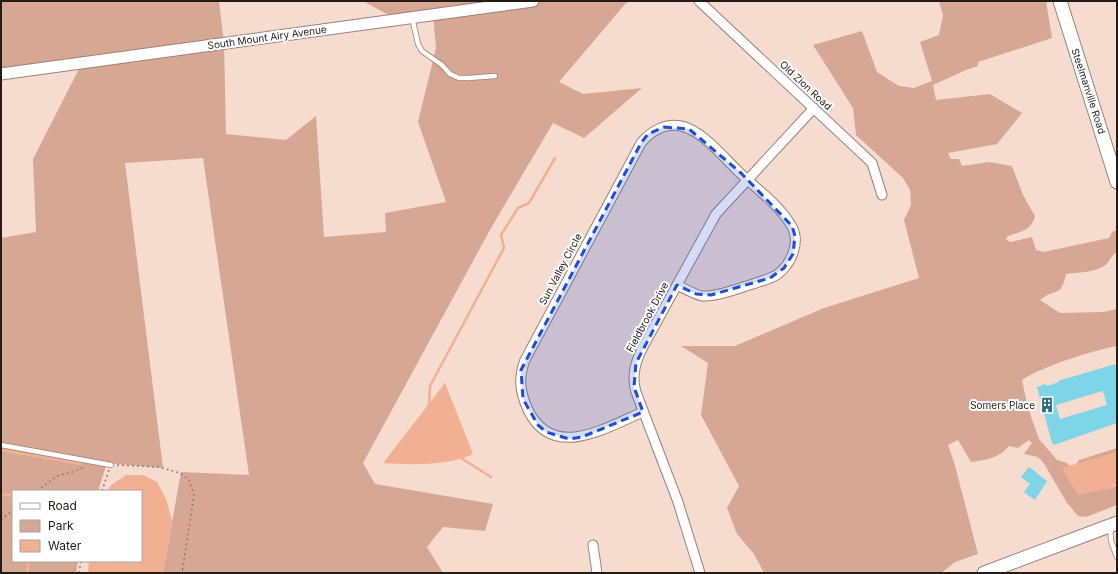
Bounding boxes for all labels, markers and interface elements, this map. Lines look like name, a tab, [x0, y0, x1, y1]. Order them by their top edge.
street label: South Mount Airy Avenue	[207, 23, 327, 51]
street label: Steelmanville Road	[1069, 47, 1109, 135]
street label: Old Zion Road	[778, 58, 834, 112]
street label: Sun Valley Circle	[536, 231, 584, 307]
street label: Fieldbrook Drive	[624, 280, 671, 354]
building icon: Somers Place	[1038, 396, 1056, 414]
place label: Somers Place	[970, 399, 1035, 411]
legend	[12, 490, 142, 562]
text: Road	[48, 498, 77, 513]
text: Park	[48, 518, 74, 533]
text: Water	[48, 538, 82, 553]

